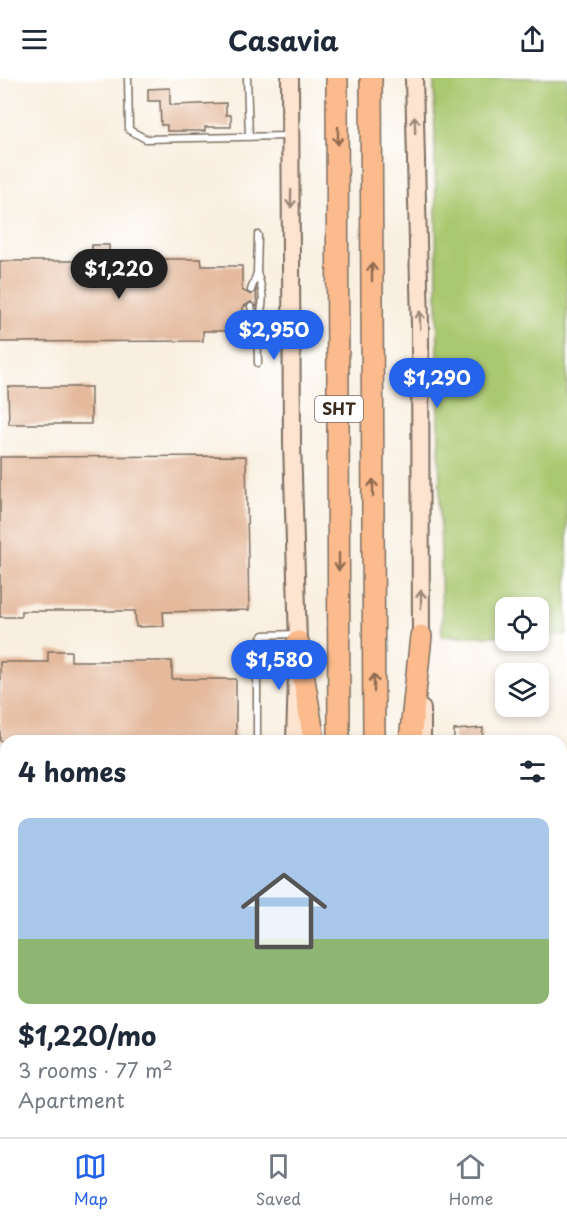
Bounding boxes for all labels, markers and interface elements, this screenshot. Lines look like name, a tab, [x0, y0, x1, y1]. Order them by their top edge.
text: Casavia	[228, 19, 339, 60]
icon: menu	[18, 23, 51, 56]
icon: share	[516, 23, 549, 56]
one-way arrow	[410, 115, 421, 135]
one-way arrow	[332, 126, 344, 146]
one-way arrow	[285, 189, 297, 209]
pin: $1,220	[70, 249, 168, 300]
text: $1,220	[85, 253, 153, 283]
one-way arrow	[366, 262, 378, 282]
pin: $2,950	[225, 310, 323, 361]
one-way arrow	[414, 310, 426, 330]
text: $2,950	[239, 314, 309, 344]
pin: $1,290	[388, 358, 486, 409]
text: $1,290	[403, 362, 471, 392]
road number: SHT	[315, 396, 363, 422]
one-way arrow	[367, 478, 379, 498]
one-way arrow	[333, 552, 345, 572]
one-way arrow	[415, 589, 427, 609]
map controls	[495, 597, 549, 717]
button: locate	[495, 597, 549, 651]
pin: $1,580	[230, 640, 328, 691]
text: $1,580	[245, 644, 313, 674]
button: layers	[495, 663, 549, 717]
one-way arrow	[368, 673, 380, 693]
text: 4 homes	[18, 752, 126, 791]
icon: filters	[516, 755, 549, 788]
icon: home	[230, 857, 338, 965]
text: $1,220/mo	[18, 1016, 156, 1055]
text: 3 rooms · 77 m²	[18, 1055, 173, 1085]
text: Apartment	[18, 1085, 125, 1115]
tab: Map	[74, 1150, 108, 1210]
tab: Saved	[256, 1150, 301, 1210]
tab: Home	[449, 1150, 493, 1210]

